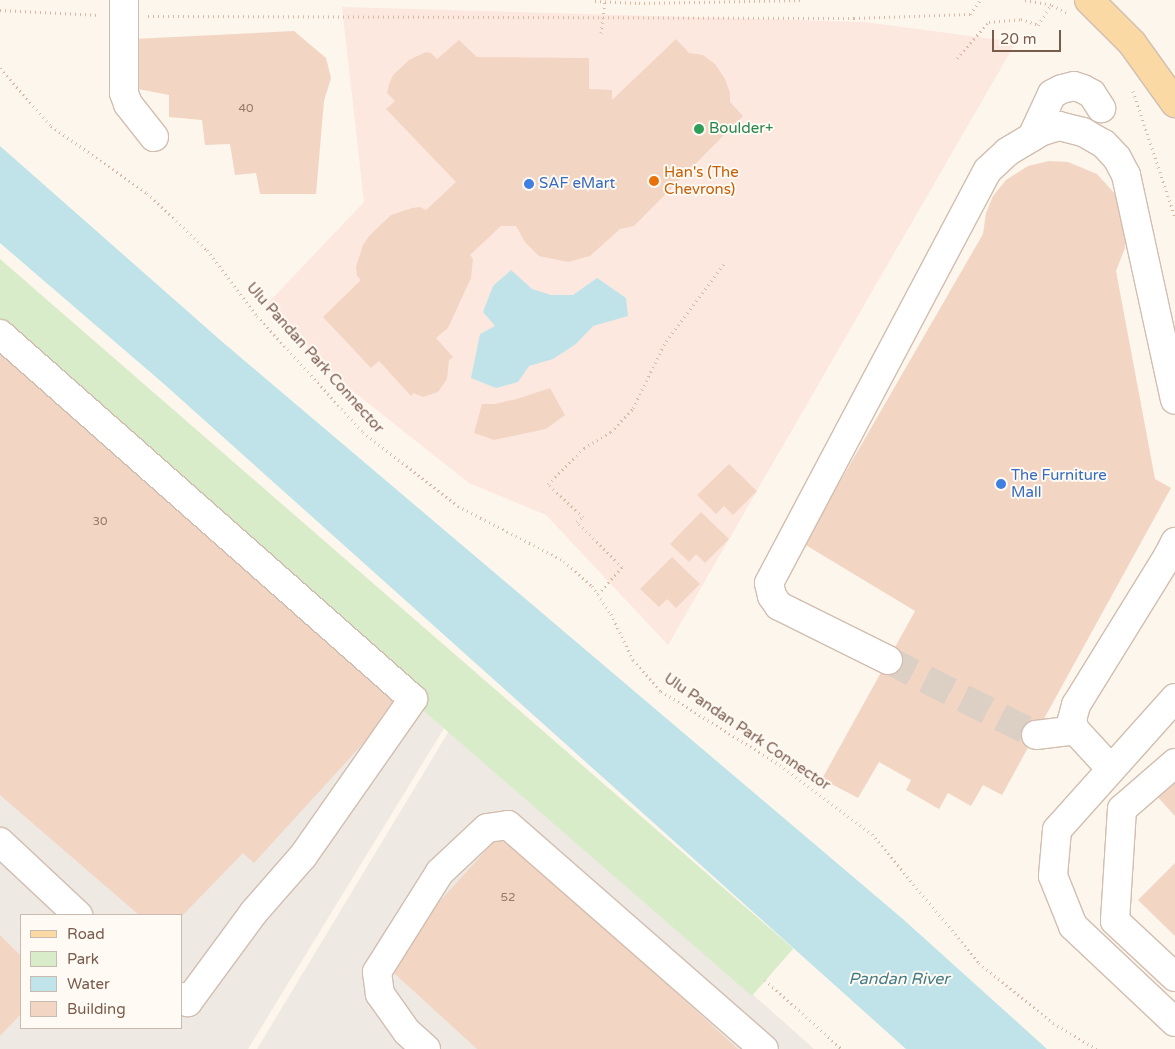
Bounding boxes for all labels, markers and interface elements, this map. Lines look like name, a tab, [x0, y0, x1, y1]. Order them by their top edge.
scale bar	[995, 20, 1064, 52]
text: 20 m	[1000, 30, 1037, 48]
house number: 40	[238, 102, 254, 116]
place label: Boulder+	[709, 120, 773, 138]
marker: Boulder+	[693, 123, 705, 135]
place label: Han's (The Chevrons)	[664, 163, 739, 198]
place label: SAF eMart	[539, 175, 615, 193]
marker: Han's (The Chevrons)	[648, 175, 660, 187]
marker: SAF eMart	[523, 178, 535, 190]
street label: Ulu Pandan Park Connector	[243, 279, 387, 437]
place label: The Furniture Mall	[1011, 466, 1107, 501]
marker: The Furniture Mall	[995, 478, 1007, 490]
house number: 30	[92, 515, 108, 529]
street label: Ulu Pandan Park Connector	[660, 670, 834, 794]
house number: 52	[500, 891, 516, 905]
legend	[20, 914, 182, 1029]
text: Road	[67, 925, 105, 943]
text: Park	[67, 950, 99, 968]
water label: Pandan River	[849, 969, 949, 989]
text: Water	[67, 975, 110, 993]
text: Building	[67, 1000, 126, 1018]

